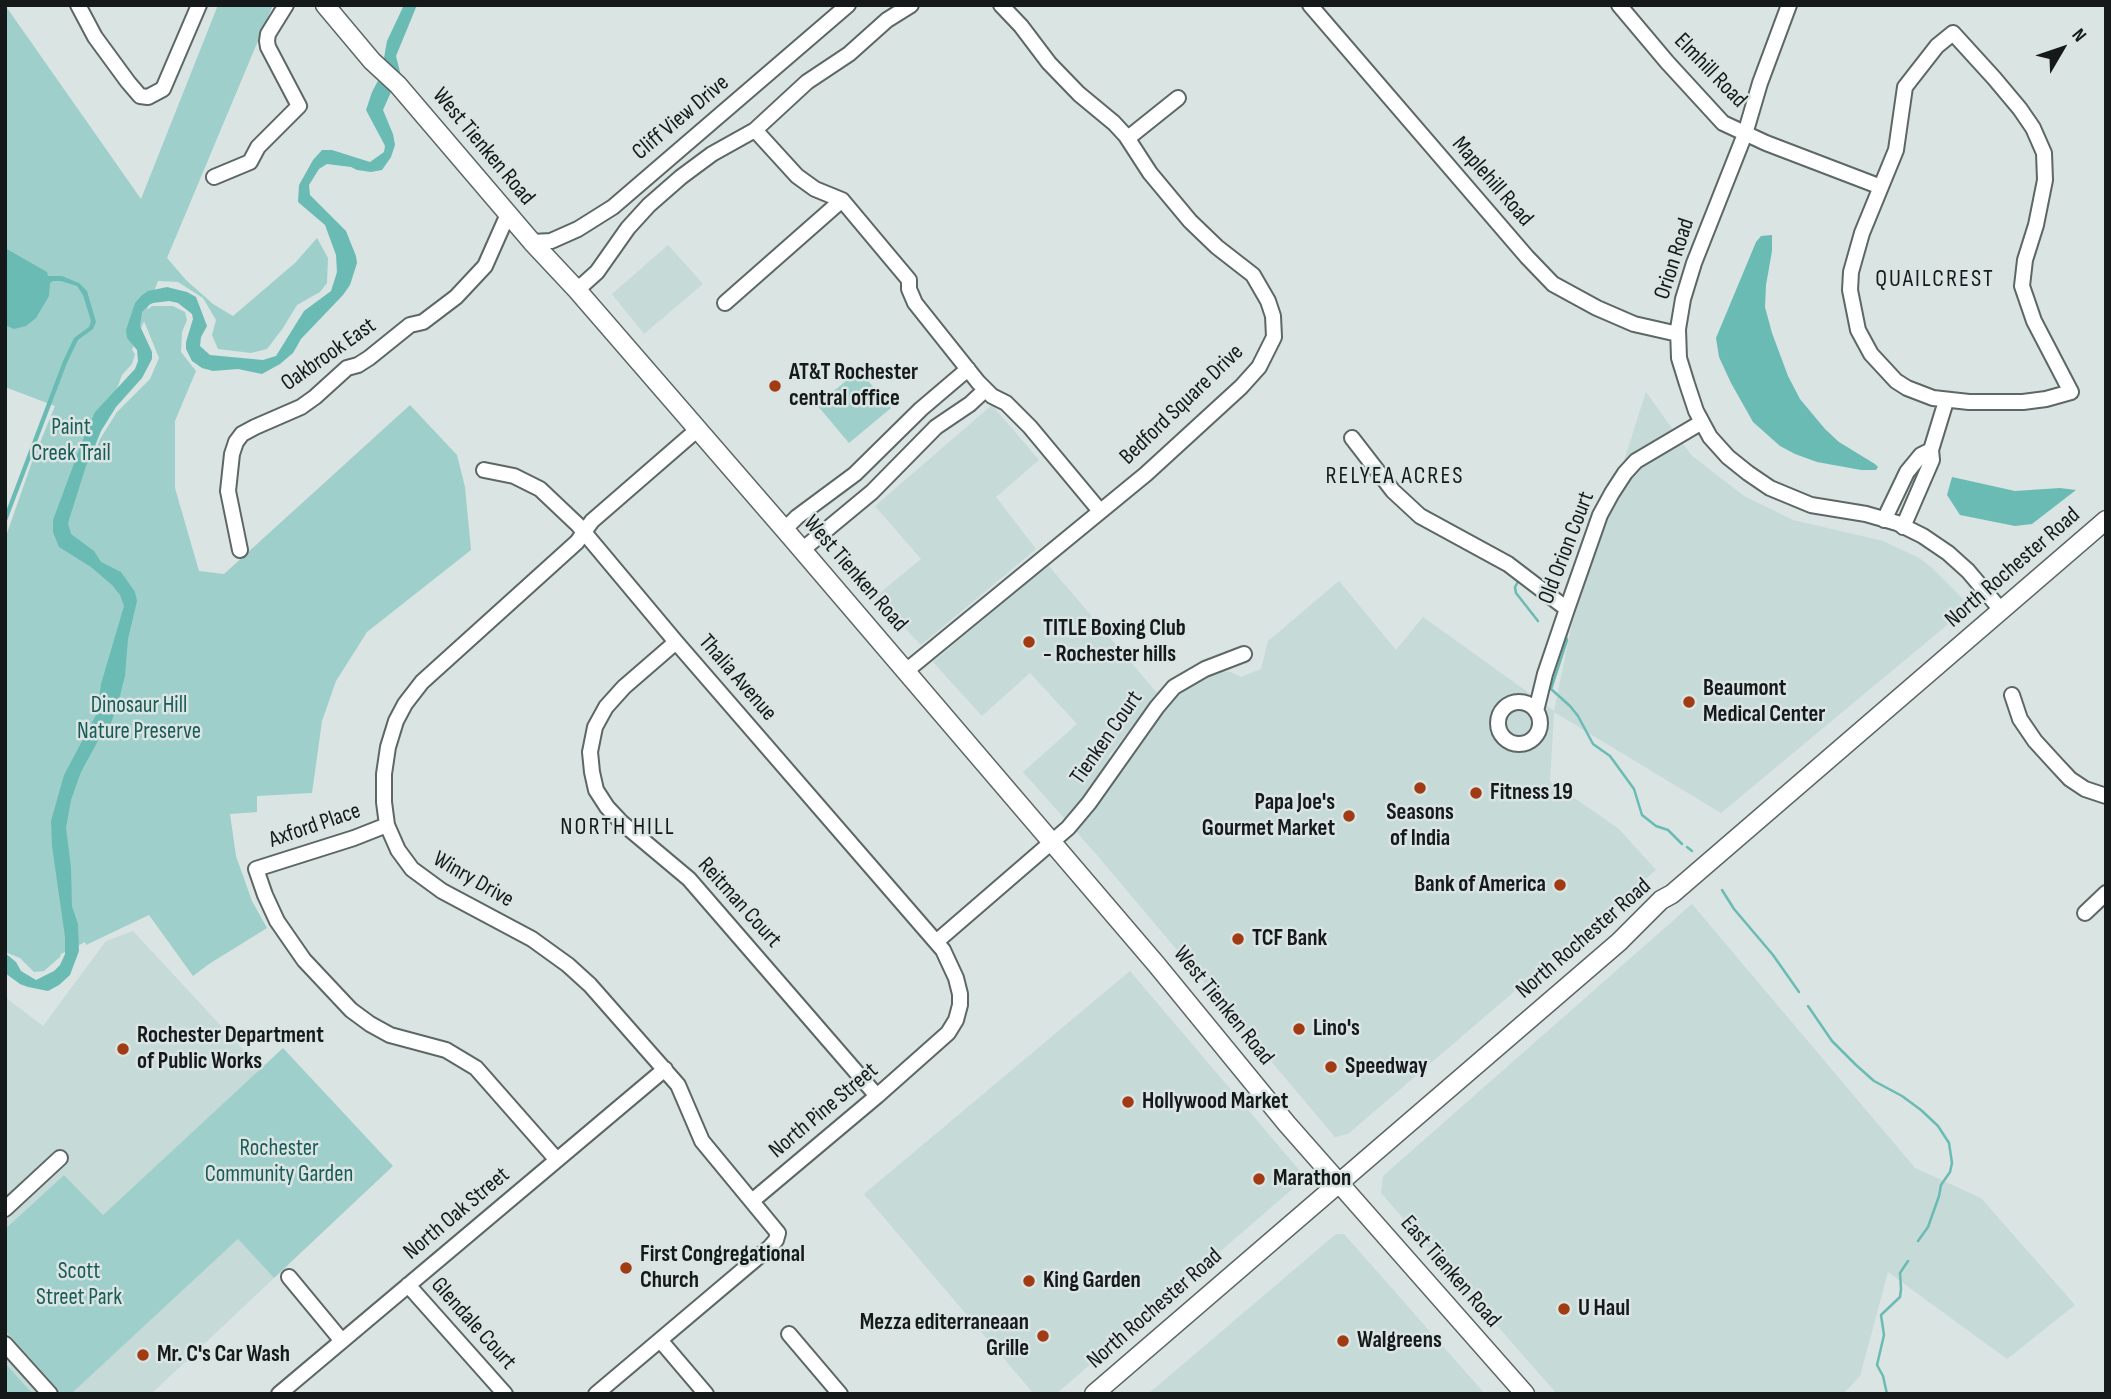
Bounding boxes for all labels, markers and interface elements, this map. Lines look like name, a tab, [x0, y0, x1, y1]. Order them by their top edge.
north arrow	[2027, 14, 2097, 84]
text: N	[2067, 24, 2091, 47]
street label: Elmhill Road	[1668, 28, 1752, 114]
street label: Cliff View Drive	[627, 70, 735, 166]
street label: West Tienken Road	[426, 83, 540, 211]
street label: Maplehill Road	[1445, 131, 1539, 233]
street label: Orion Road	[1649, 215, 1701, 303]
district label: QUAILCREST	[1876, 266, 1994, 294]
street label: Oakbrook East	[276, 312, 382, 398]
street label: Bedford Square Drive	[1114, 339, 1250, 471]
place label: AT&T Rochester central office	[789, 359, 918, 413]
marker: AT&T Rochester central office	[767, 378, 783, 394]
park label: Paint Creek Trail	[31, 414, 111, 468]
district label: RELYEA ACRES	[1327, 463, 1463, 491]
street label: Old Orion Court	[1533, 488, 1601, 608]
street label: North Rochester Road	[1940, 502, 2086, 634]
street label: West Tienken Road	[797, 510, 913, 638]
place label: TITLE Boxing Club - Rochester hills	[1043, 615, 1186, 669]
street label: Thalia Avenue	[692, 629, 782, 727]
marker: TITLE Boxing Club - Rochester hills	[1021, 634, 1037, 650]
place label: Beaumont Medical Center	[1703, 675, 1825, 729]
street label: Tienken Court	[1065, 686, 1149, 790]
park label: Dinosaur Hill Nature Preserve	[77, 692, 201, 746]
marker: Beaumont Medical Center	[1681, 694, 1697, 710]
place label: Fitness 19	[1490, 779, 1573, 807]
marker: Seasons of India	[1412, 780, 1428, 796]
marker: Fitness 19	[1468, 785, 1484, 801]
place label: Papa Joe's Gourmet Market	[1202, 789, 1335, 843]
street label: Axford Place	[266, 797, 364, 855]
place label: Seasons of India	[1386, 799, 1454, 853]
marker: Papa Joe's Gourmet Market	[1341, 808, 1357, 824]
district label: NORTH HILL	[562, 814, 674, 842]
street label: Winry Drive	[428, 846, 518, 914]
street label: Reitman Court	[691, 852, 787, 954]
place label: Bank of America	[1414, 871, 1546, 899]
street label: North Rochester Road	[1511, 873, 1657, 1005]
marker: Bank of America	[1552, 877, 1568, 893]
place label: TCF Bank	[1252, 925, 1327, 953]
marker: TCF Bank	[1230, 931, 1246, 947]
street label: West Tienken Road	[1167, 941, 1279, 1071]
place label: Lino's	[1313, 1015, 1360, 1043]
marker: Lino's	[1291, 1021, 1307, 1037]
place label: Rochester Department of Public Works	[137, 1022, 324, 1076]
marker: Rochester Department of Public Works	[115, 1041, 131, 1057]
place label: Speedway	[1345, 1053, 1428, 1081]
street label: North Pine Street	[764, 1057, 884, 1165]
marker: Speedway	[1323, 1059, 1339, 1075]
place label: Hollywood Market	[1142, 1088, 1288, 1116]
marker: Hollywood Market	[1120, 1094, 1136, 1110]
park label: Rochester Community Garden	[205, 1135, 353, 1189]
street label: North Oak Street	[398, 1162, 516, 1266]
place label: Marathon	[1273, 1165, 1351, 1193]
marker: Marathon	[1251, 1171, 1267, 1187]
street label: East Tienken Road	[1394, 1210, 1506, 1334]
place label: First Congregational Church	[640, 1241, 805, 1295]
street label: North Rochester Road	[1082, 1243, 1228, 1375]
park label: Scott Street Park	[36, 1258, 122, 1312]
marker: First Congregational Church	[618, 1260, 634, 1276]
place label: King Garden	[1043, 1267, 1141, 1295]
street label: Glendale Court	[424, 1272, 522, 1376]
marker: King Garden	[1021, 1273, 1037, 1289]
place label: U Haul	[1578, 1295, 1630, 1323]
marker: U Haul	[1556, 1301, 1572, 1317]
place label: Mezza editerraneaan Grille	[860, 1309, 1029, 1363]
place label: Walgreens	[1357, 1327, 1442, 1355]
marker: Mezza editerraneaan Grille	[1035, 1328, 1051, 1344]
marker: Walgreens	[1335, 1333, 1351, 1349]
place label: Mr. C's Car Wash	[157, 1341, 290, 1369]
marker: Mr. C's Car Wash	[135, 1347, 151, 1363]

